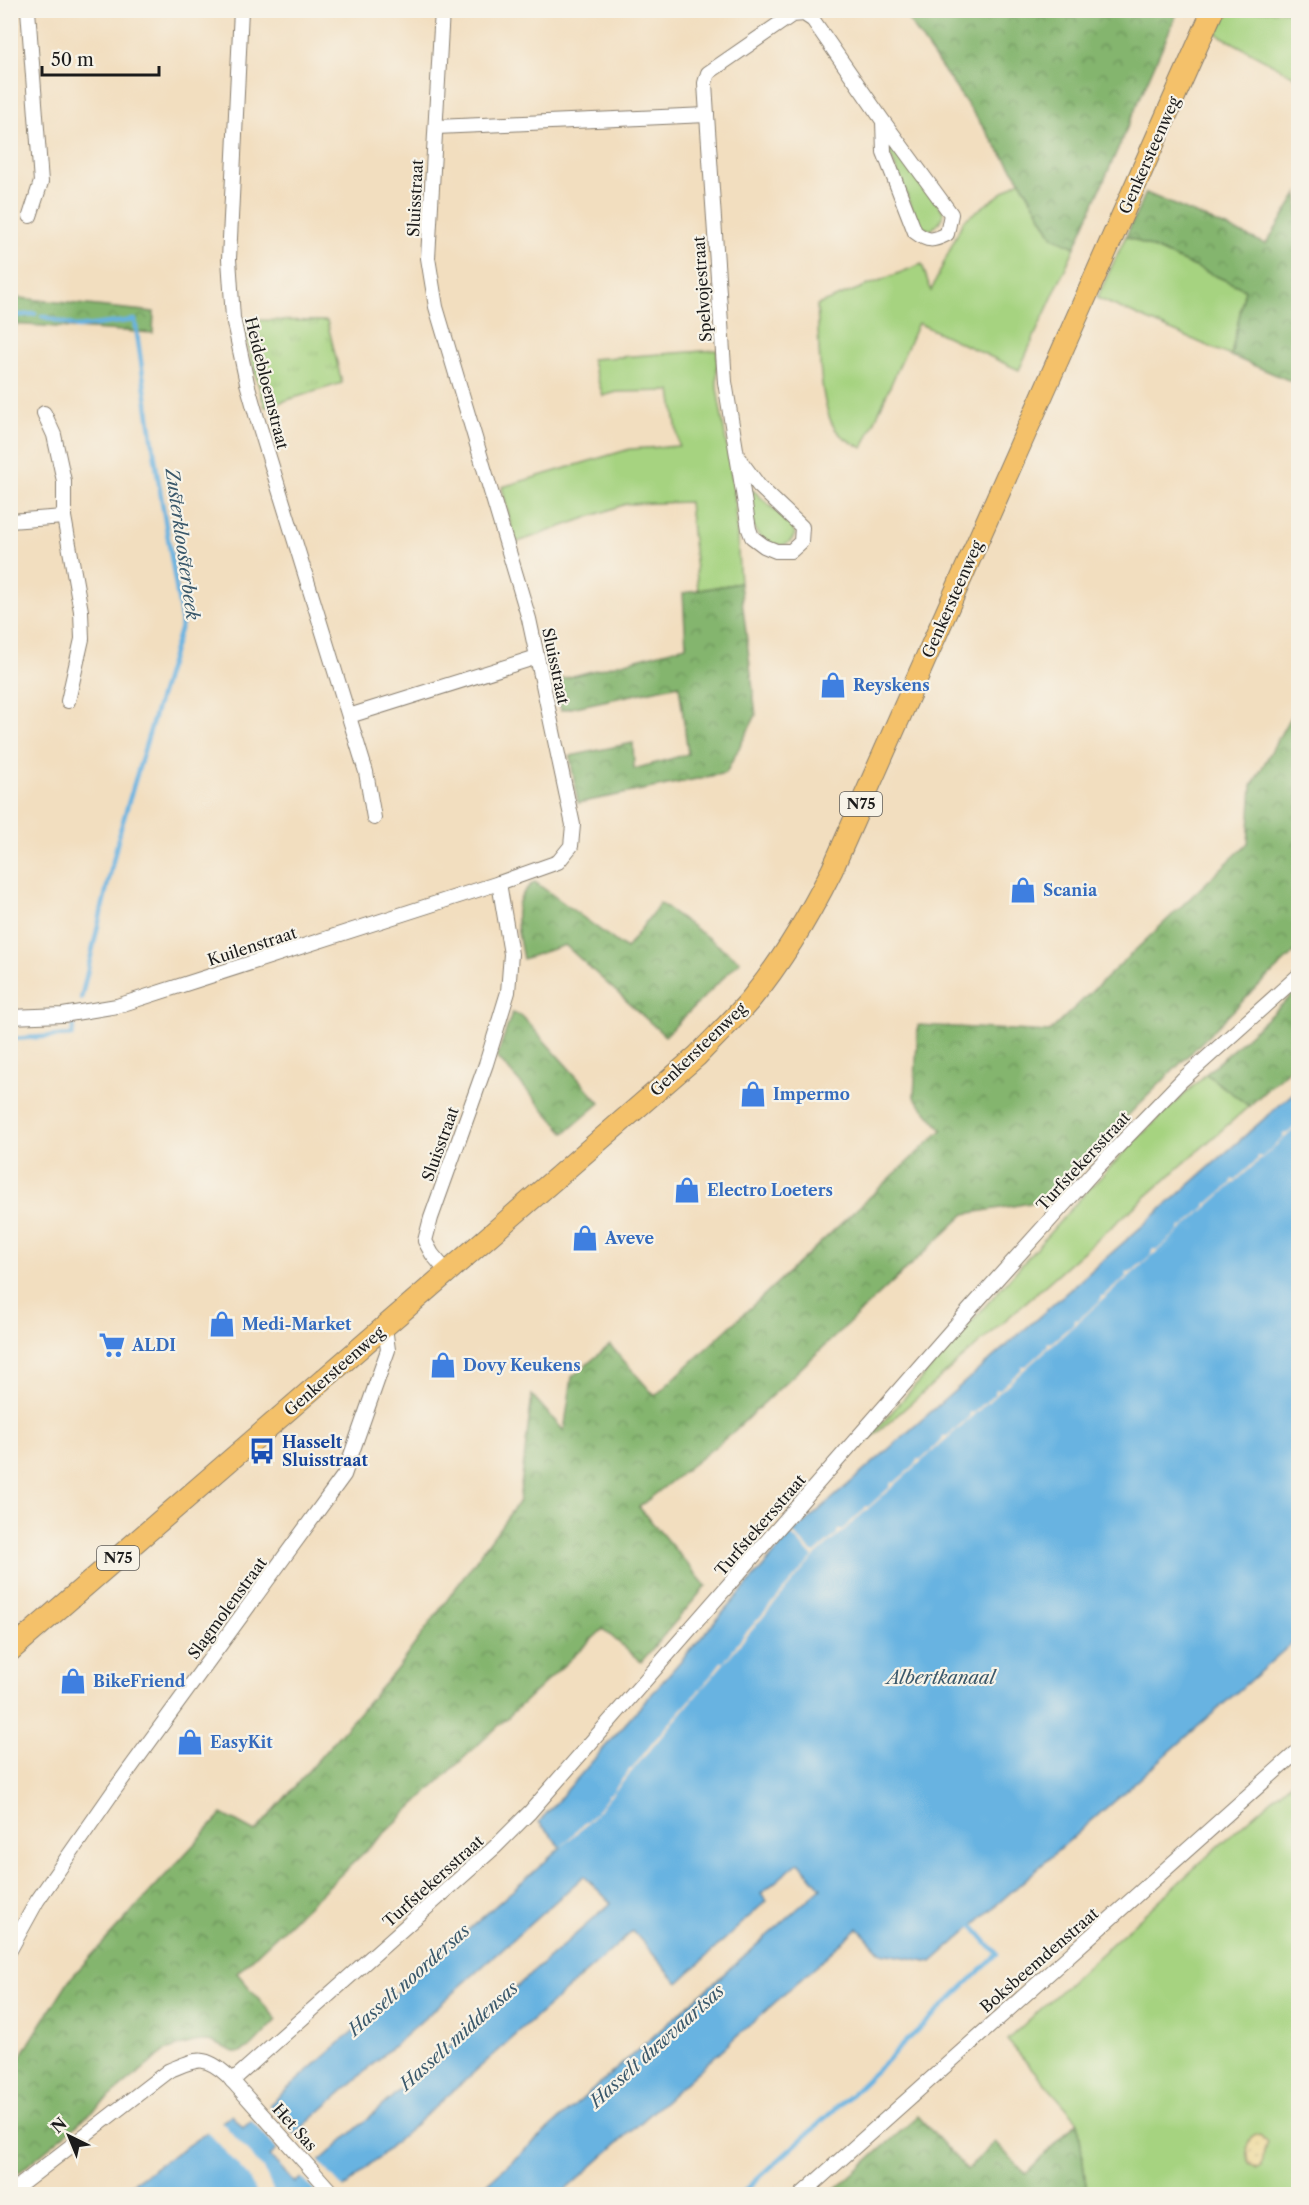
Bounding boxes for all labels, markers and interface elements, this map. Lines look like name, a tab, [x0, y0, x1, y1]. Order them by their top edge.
scale bar	[42, 39, 159, 77]
text: 50 m	[51, 49, 94, 71]
street label: Genkersteenweg	[1114, 93, 1184, 217]
street label: Sluisstraat	[403, 158, 427, 237]
street label: Spelvojestraat	[688, 235, 716, 343]
street label: Heidebloemstraat	[241, 315, 293, 452]
water label: Zusterkloosterbeek	[160, 466, 204, 622]
street label: Genkersteenweg	[917, 537, 987, 661]
street label: Sluisstraat	[538, 626, 574, 706]
shop icon: Reyskens	[818, 670, 848, 700]
place label: Reyskens	[853, 675, 930, 695]
road number: N75	[840, 792, 882, 816]
shop icon: Scania	[1008, 875, 1038, 905]
place label: Scania	[1043, 880, 1098, 900]
street label: Kuilenstraat	[205, 922, 299, 970]
street label: Genkersteenweg	[646, 998, 751, 1100]
shop icon: Impermo	[738, 1079, 768, 1109]
place label: Impermo	[773, 1084, 850, 1104]
street label: Sluisstraat	[417, 1104, 463, 1184]
street label: Turfstekersstraat	[1032, 1107, 1134, 1215]
shop icon: Electro Loeters	[672, 1175, 702, 1205]
place label: Electro Loeters	[707, 1180, 833, 1200]
shop icon: Aveve	[570, 1223, 600, 1253]
place label: Aveve	[604, 1228, 654, 1248]
shop icon: Medi-Market	[207, 1309, 237, 1339]
place label: Medi-Market	[242, 1314, 352, 1334]
street label: Genkersteenweg	[280, 1322, 389, 1420]
supermarket icon: ALDI	[97, 1330, 127, 1360]
place label: ALDI	[131, 1335, 176, 1355]
shop icon: Dovy Keukens	[428, 1350, 458, 1380]
place label: Dovy Keukens	[463, 1355, 581, 1375]
place label: Hasselt Sluisstraat	[282, 1432, 369, 1470]
bus stop icon: Hasselt Sluisstraat	[247, 1436, 277, 1466]
street label: Turfstekersstraat	[710, 1470, 810, 1580]
road number: N75	[97, 1546, 139, 1570]
street label: Slagmolenstraat	[183, 1553, 271, 1663]
shop icon: BikeFriend	[58, 1666, 88, 1696]
water label: Albertkanaal	[884, 1667, 997, 1689]
place label: BikeFriend	[93, 1671, 186, 1691]
shop icon: EasyKit	[175, 1727, 205, 1757]
place label: EasyKit	[210, 1732, 273, 1752]
street label: Turfstekersstraat	[379, 1830, 488, 1931]
street label: Boksbeemdenstraat	[976, 1903, 1102, 2017]
water label: Hasselt noordersas	[342, 1919, 475, 2042]
water label: Hasselt middensas	[393, 1977, 523, 2097]
water label: Hasselt duwvaartsas	[584, 1980, 729, 2114]
street label: Het Sas	[268, 2099, 322, 2155]
north arrow	[39, 2106, 99, 2166]
text: N	[47, 2113, 71, 2137]

